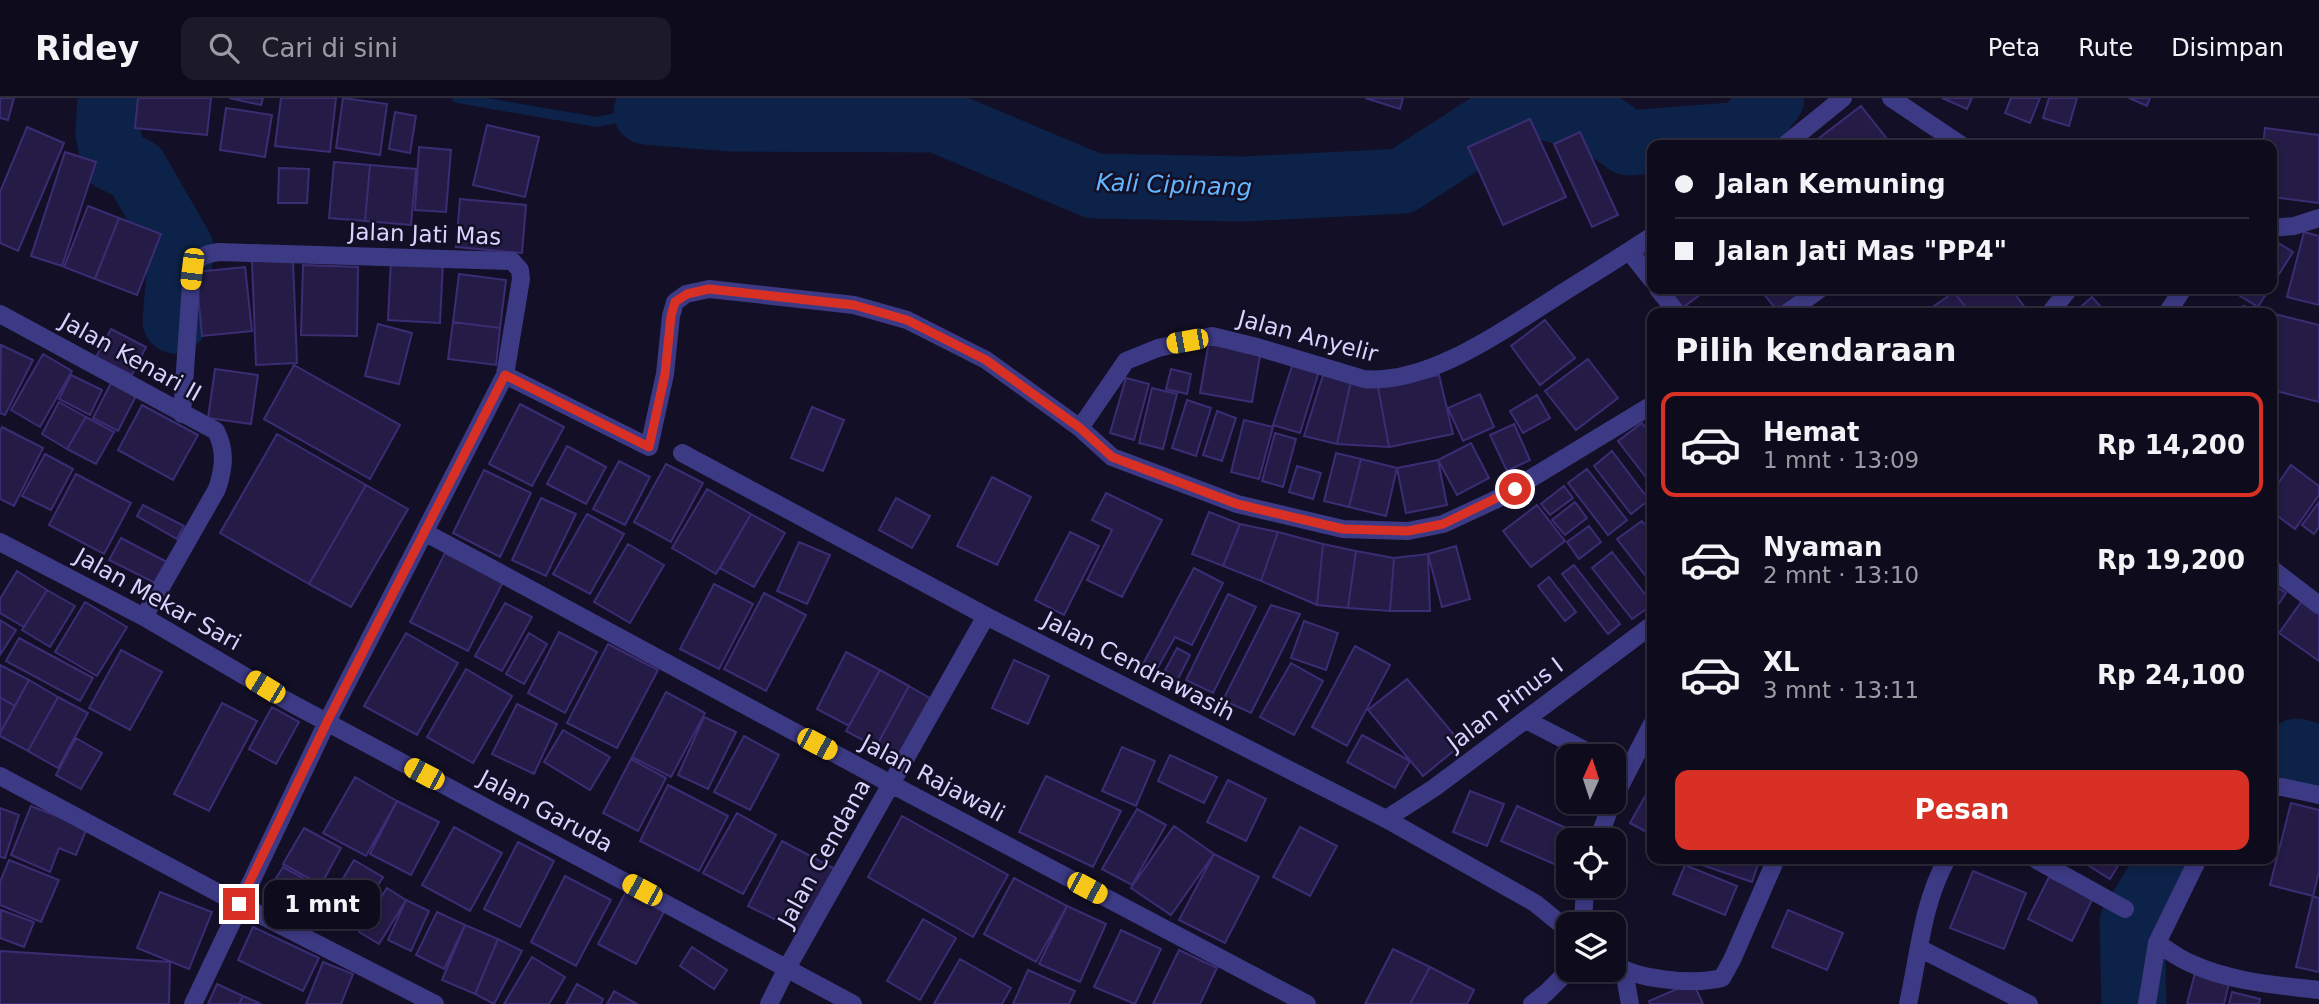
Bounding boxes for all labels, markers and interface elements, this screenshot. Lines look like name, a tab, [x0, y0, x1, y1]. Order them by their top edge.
search box	[181, 17, 671, 80]
text: Ridey	[35, 29, 139, 68]
icon: search	[205, 29, 243, 67]
text: Cari di sini	[261, 33, 398, 63]
text: Peta	[1988, 34, 2040, 62]
text: Rute	[2078, 34, 2133, 62]
text: Disimpan	[2171, 34, 2284, 62]
water label: Kali Cipinang	[1095, 168, 1253, 202]
text: Jalan Kemuning	[1717, 169, 1946, 199]
street label: Jalan Jati Mas	[346, 218, 502, 250]
text: Jalan Jati Mas "PP4"	[1717, 236, 2007, 266]
car	[180, 247, 205, 291]
street label: Jalan Anyelir	[1233, 304, 1381, 367]
street label: Jalan Kenari II	[54, 307, 206, 406]
car	[1165, 327, 1210, 355]
text: Pilih kendaraan	[1675, 331, 1956, 369]
icon: car	[1679, 413, 1742, 476]
text: Hemat	[1763, 417, 1859, 447]
text: Rp 14,200	[2097, 430, 2245, 460]
text: 1 mnt · 13:09	[1763, 447, 1919, 473]
route start	[1499, 473, 1531, 505]
icon: car	[1679, 528, 1742, 591]
text: Nyaman	[1763, 532, 1882, 562]
street label: Jalan Mekar Sari	[69, 542, 245, 655]
text: Rp 19,200	[2097, 545, 2245, 575]
text: 2 mnt · 13:10	[1763, 562, 1919, 588]
street label: Jalan Cendrawasih	[1037, 605, 1239, 726]
icon: car	[1679, 643, 1742, 706]
text: XL	[1763, 647, 1800, 677]
street label: Jalan Pinus I	[1440, 652, 1568, 757]
text: Rp 24,100	[2097, 660, 2245, 690]
car	[242, 667, 289, 707]
text: 3 mnt · 13:11	[1763, 677, 1919, 703]
car	[794, 725, 841, 763]
street label: Jalan Rajawali	[855, 728, 1009, 827]
north arrow	[1556, 744, 1626, 814]
map controls	[1556, 744, 1626, 982]
car	[401, 755, 448, 793]
street label: Jalan Garuda	[473, 764, 617, 857]
button: Pesan	[1675, 770, 2249, 850]
street label: Jalan Cendana	[772, 774, 875, 933]
button: locate	[1556, 828, 1626, 898]
car	[1064, 869, 1111, 907]
car	[619, 871, 666, 909]
callout: 1 mnt	[264, 880, 379, 928]
route end	[223, 888, 255, 920]
text: 1 mnt	[284, 891, 360, 917]
button: layers	[1556, 912, 1626, 982]

